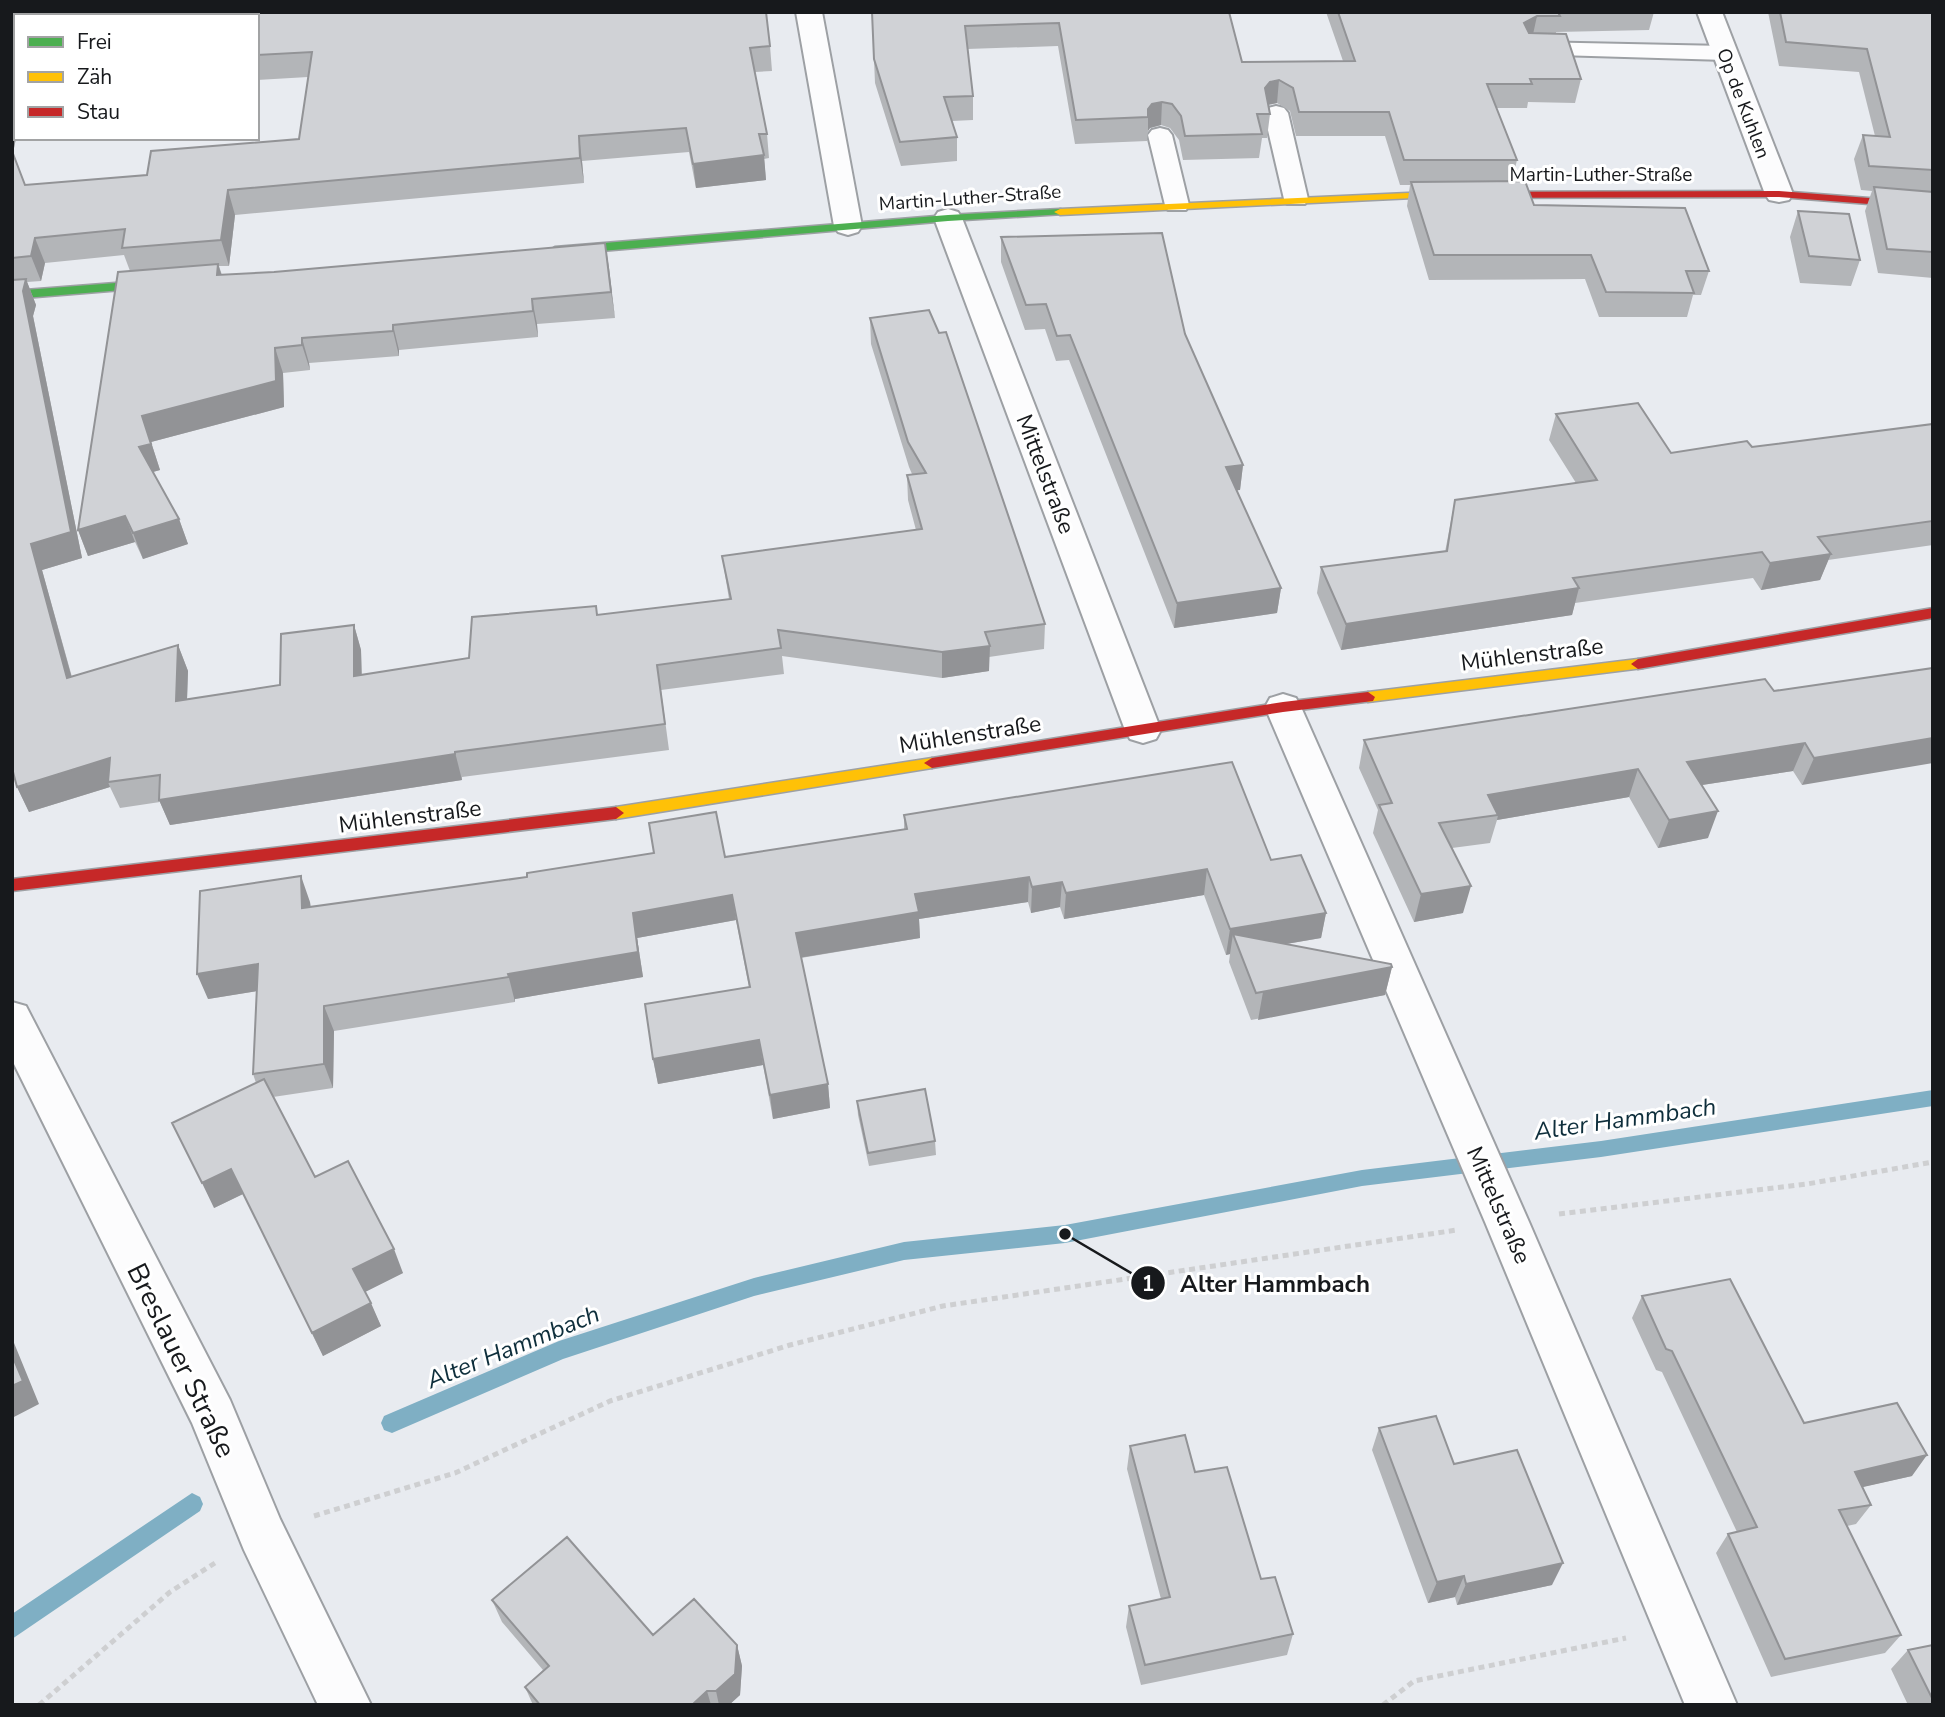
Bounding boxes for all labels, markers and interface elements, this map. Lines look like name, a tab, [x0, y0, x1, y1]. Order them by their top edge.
legend	[14, 14, 259, 140]
text: Frei	[77, 28, 112, 56]
street label: Op de Kuhlen	[1710, 44, 1776, 162]
text: Zäh	[77, 63, 112, 91]
text: Stau	[77, 98, 120, 126]
street label: Martin-Luther-Straße	[1510, 162, 1692, 188]
street label: Martin-Luther-Straße	[878, 179, 1062, 217]
street label: Mittelstraße	[1009, 410, 1082, 538]
street label: Mühlenstraße	[1459, 630, 1605, 679]
street label: Mühlenstraße	[897, 708, 1043, 761]
street label: Mühlenstraße	[337, 792, 483, 841]
water label: Alter Hammbach	[1531, 1090, 1718, 1148]
street label: Mittelstraße	[1459, 1142, 1538, 1269]
street label: Breslauer Straße	[118, 1257, 245, 1464]
callout: Alter Hammbach	[1131, 1261, 1384, 1306]
text: Alter Hammbach	[1180, 1268, 1370, 1300]
text: 1	[1142, 1270, 1154, 1298]
water label: Alter Hammbach	[421, 1298, 604, 1397]

